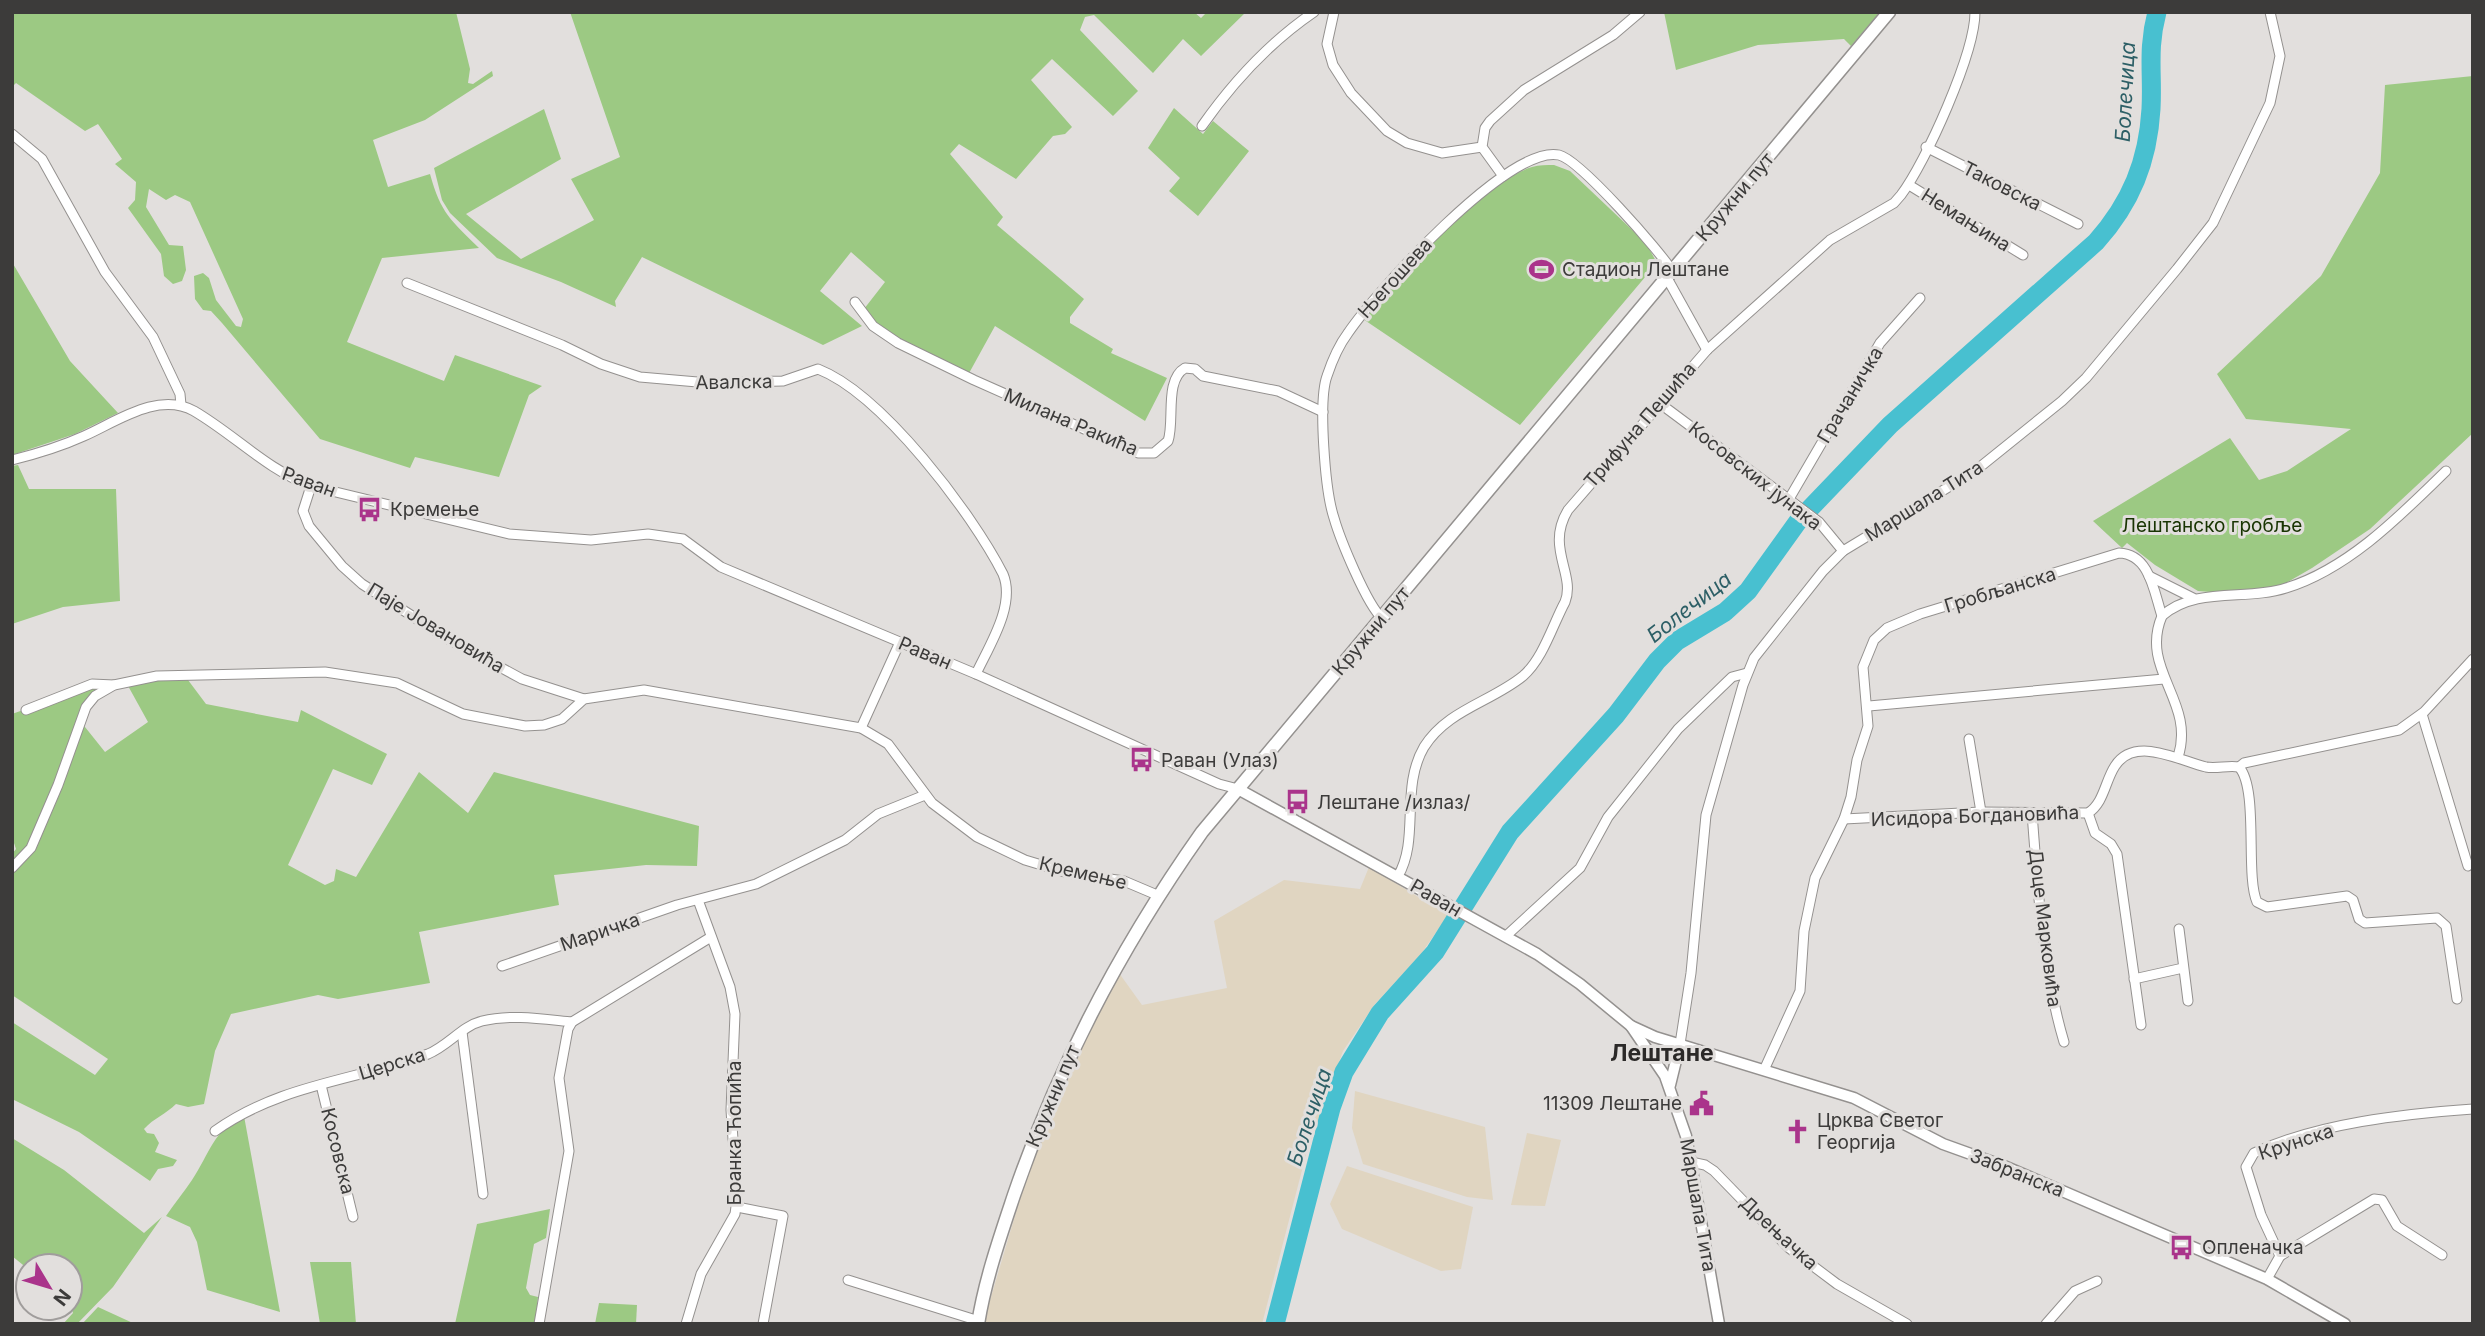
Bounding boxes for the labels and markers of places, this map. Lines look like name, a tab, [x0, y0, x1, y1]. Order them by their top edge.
sports icon: Стадион Лештане	[1528, 255, 1556, 283]
place label: Стадион Лештане	[1562, 258, 1729, 281]
bus stop icon: Кремење	[356, 495, 384, 523]
place label: Кремење	[390, 498, 479, 521]
bus stop icon: Раван (Улаз)	[1127, 746, 1155, 774]
place label: Раван (Улаз)	[1161, 749, 1279, 772]
bus stop icon: Лештане /излаз/	[1283, 788, 1311, 816]
place label: Лештане /излаз/	[1317, 791, 1471, 814]
public building icon: 11309 Лештане	[1688, 1089, 1716, 1117]
place label: 11309 Лештане	[1543, 1092, 1682, 1115]
place label: Црква Светог Георгија	[1817, 1109, 1943, 1154]
church icon: Црква Светог Георгија	[1783, 1117, 1811, 1145]
bus stop icon: Опленачка	[2168, 1233, 2196, 1261]
place label: Опленачка	[2202, 1236, 2304, 1259]

